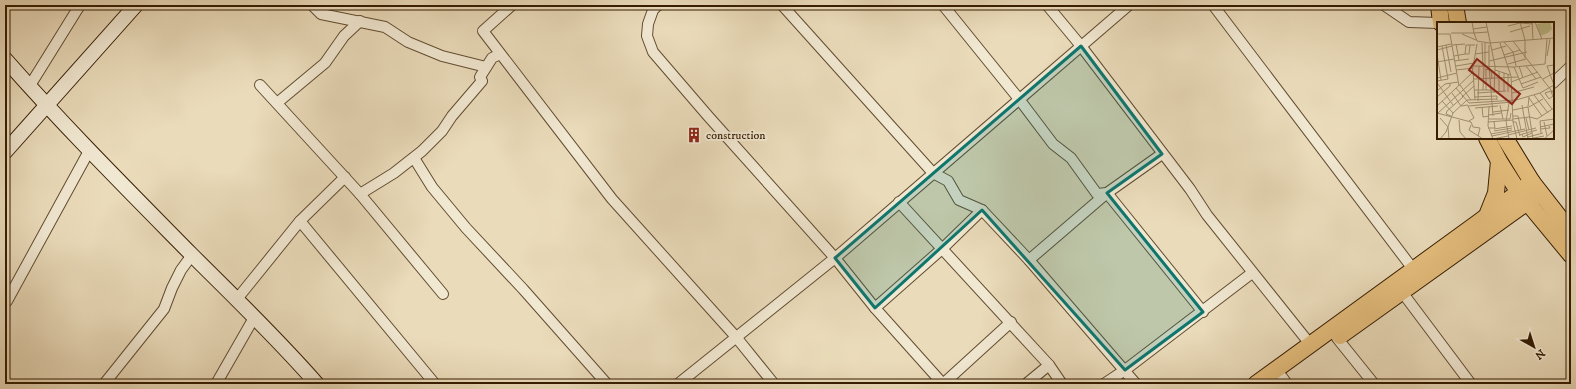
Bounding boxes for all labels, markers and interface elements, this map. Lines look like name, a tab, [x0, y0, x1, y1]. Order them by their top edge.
inset map	[1437, 22, 1554, 139]
building icon: construction	[685, 126, 703, 144]
place label: construction	[706, 128, 766, 143]
north arrow	[1514, 327, 1554, 367]
text: N	[1532, 346, 1548, 362]

